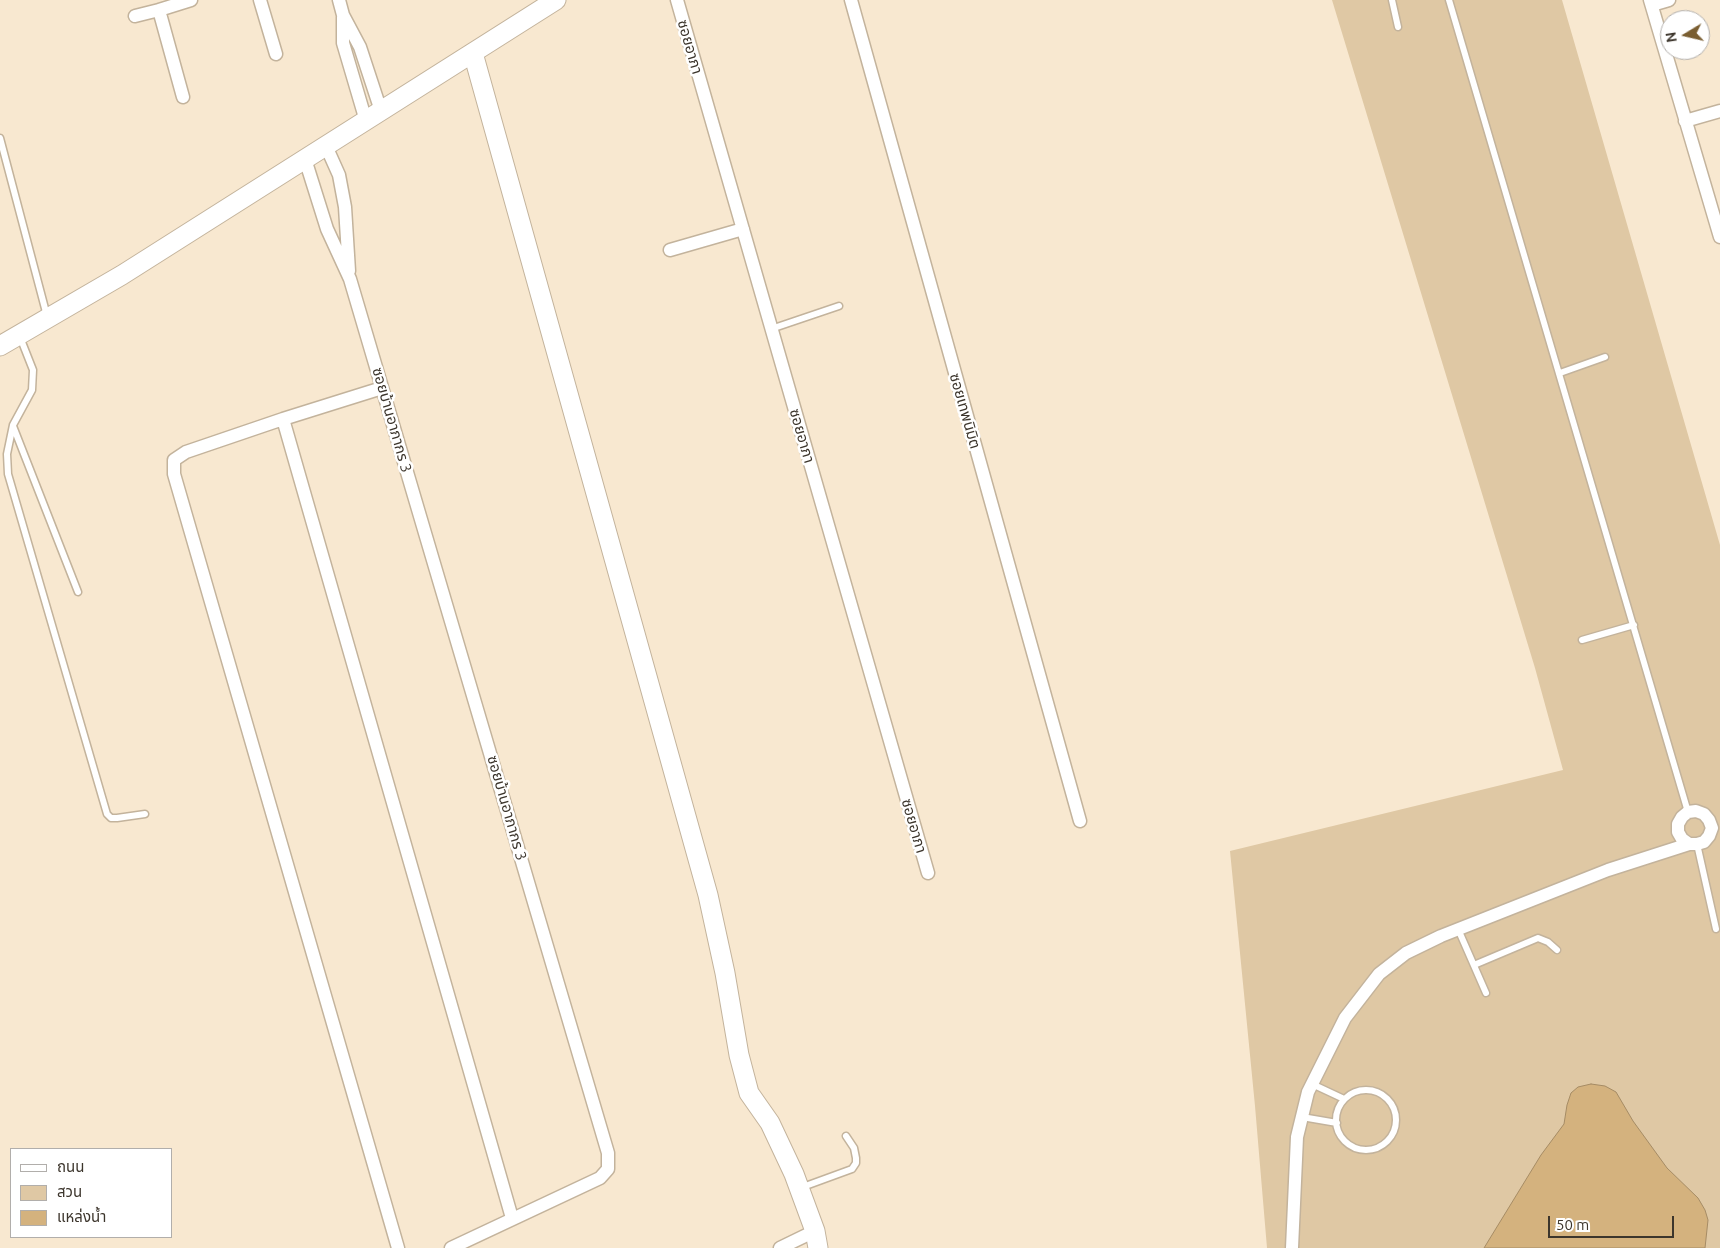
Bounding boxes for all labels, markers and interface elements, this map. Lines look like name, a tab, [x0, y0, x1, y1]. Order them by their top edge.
north arrow	[1660, 10, 1710, 60]
street label: ซอยอาภา	[674, 18, 706, 76]
text: N	[1662, 31, 1680, 44]
street label: ซอยบ้านอาภากร 3	[368, 365, 416, 475]
street label: ซอยเทพนิมิต	[946, 371, 984, 451]
street label: ซอยอาภา	[786, 407, 818, 465]
street label: ซอยบ้านอาภากร 3	[483, 753, 531, 863]
street label: ซอยอาภา	[898, 797, 930, 855]
legend	[10, 1148, 172, 1238]
text: ถนน	[57, 1158, 84, 1175]
text: สวน	[57, 1183, 82, 1200]
scale bar	[1550, 1206, 1676, 1238]
text: แหล่งน้ำ	[57, 1208, 106, 1225]
text: 50 m	[1556, 1216, 1589, 1233]

